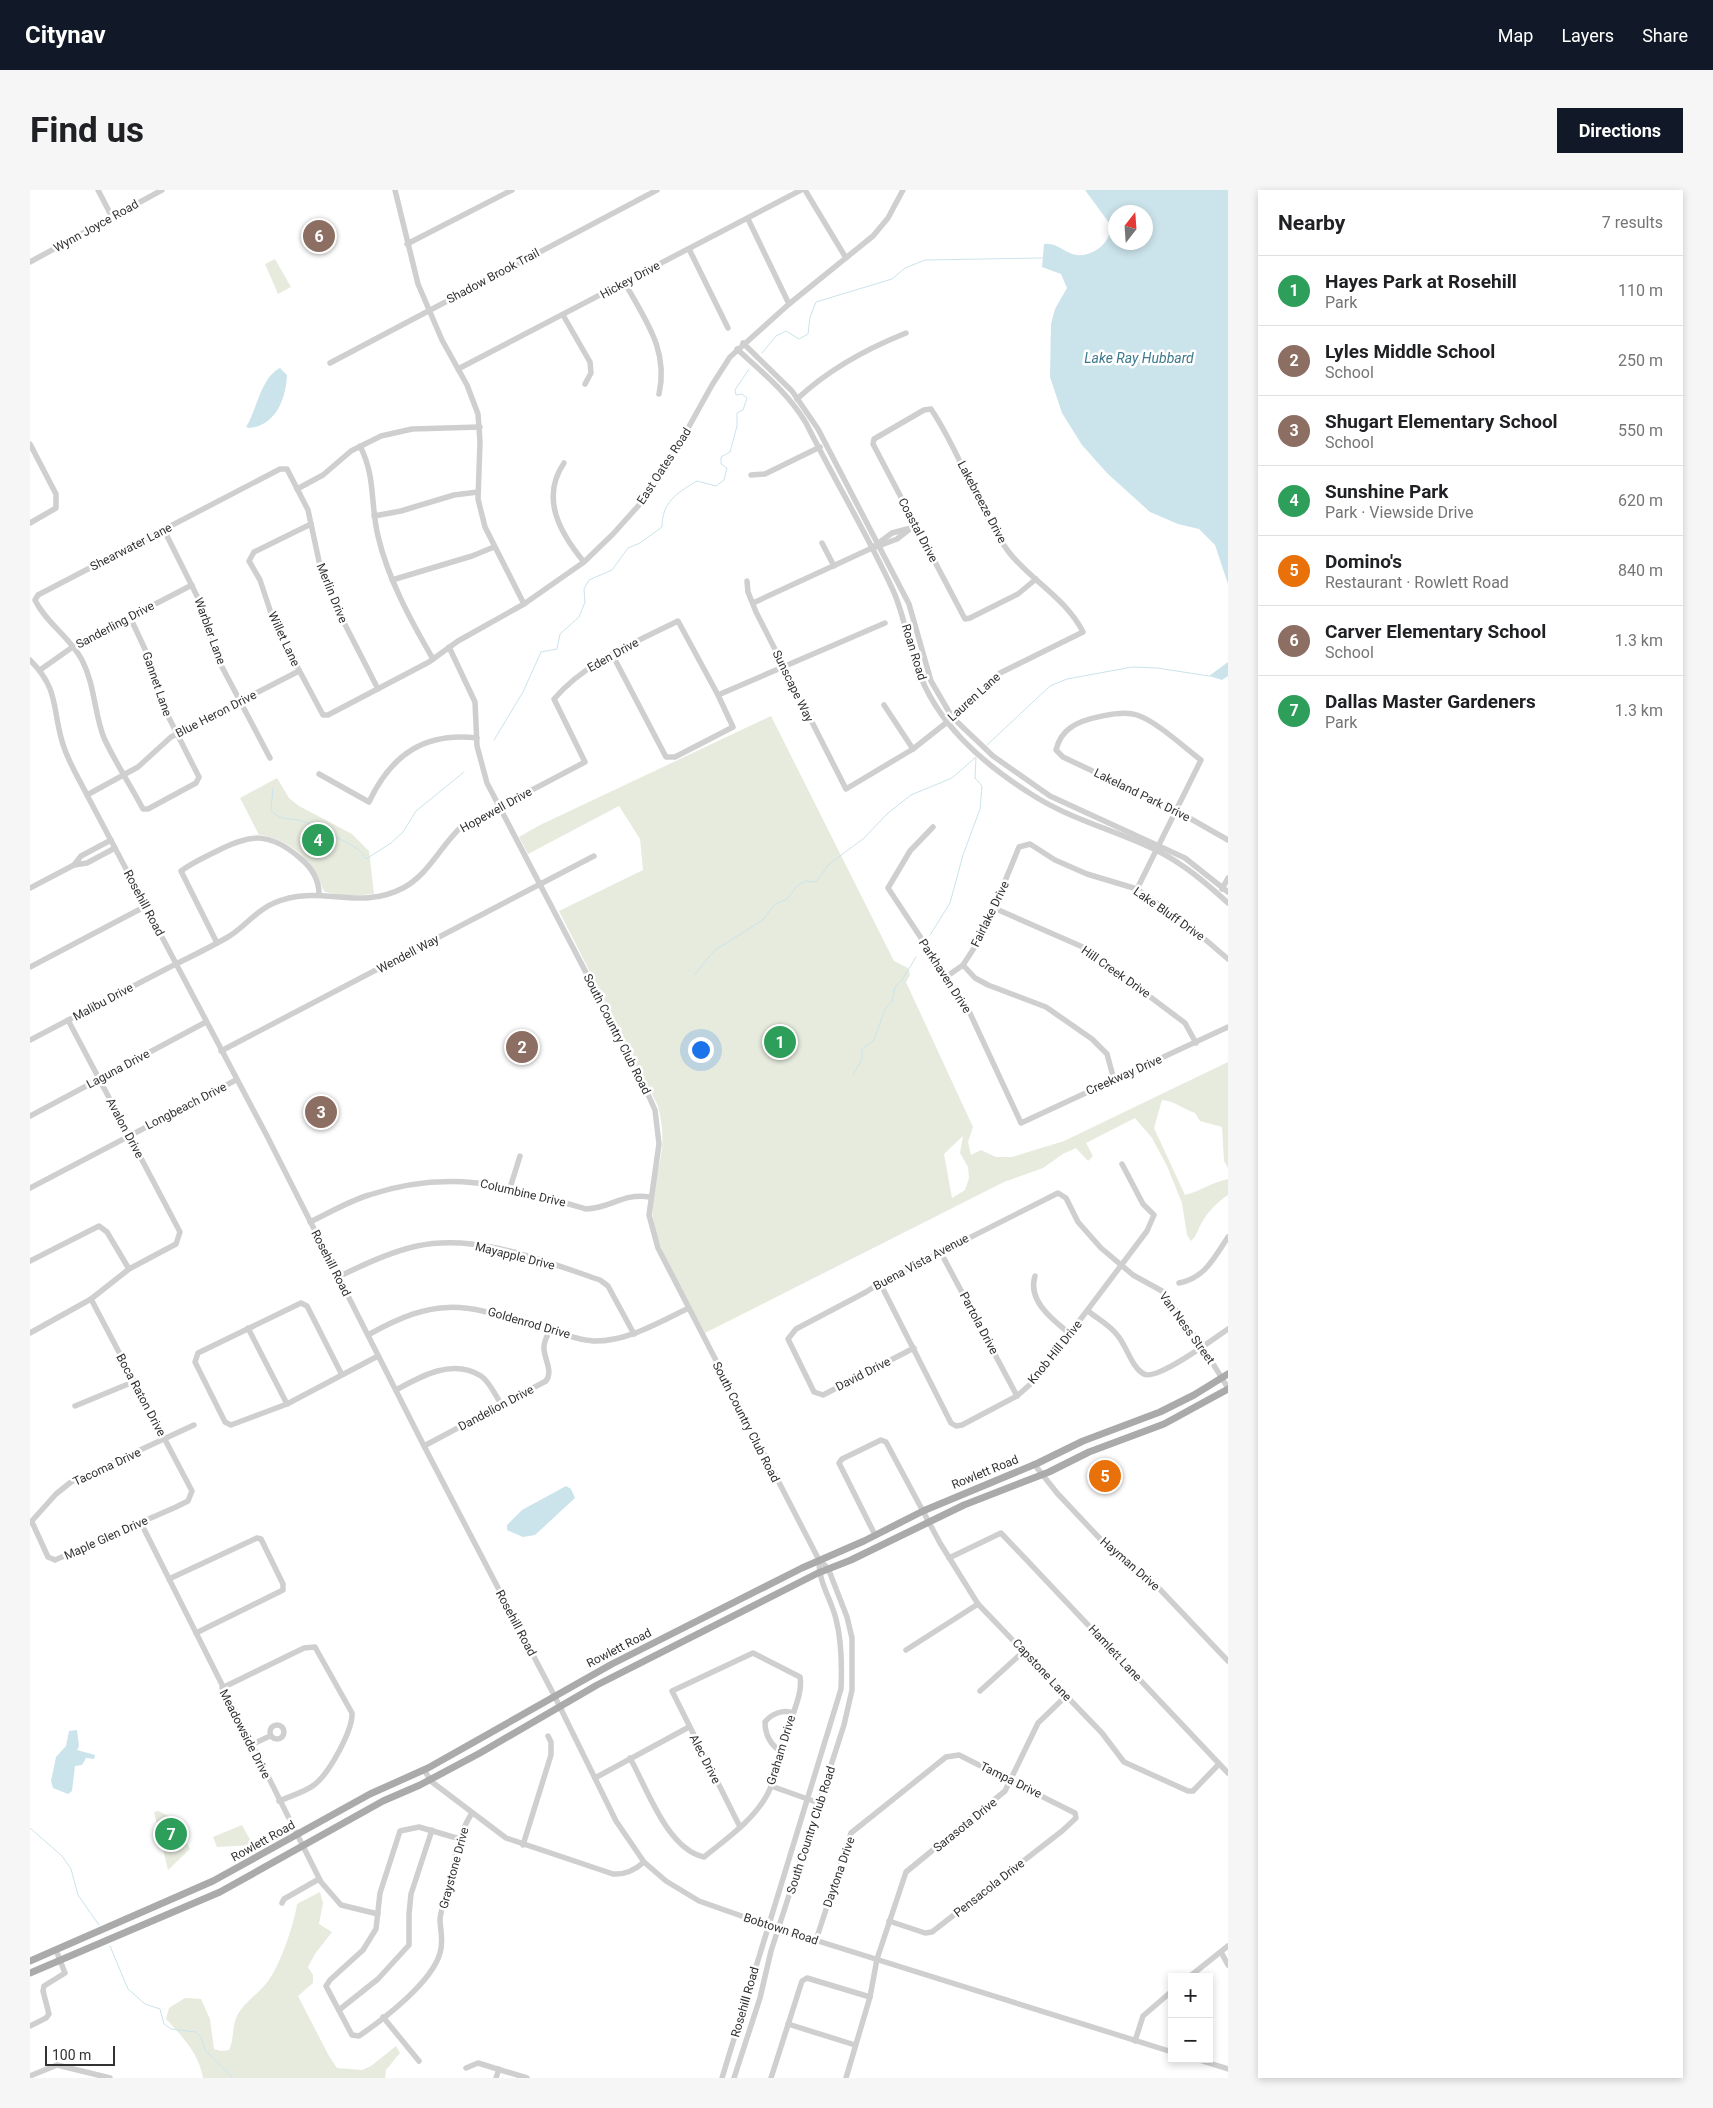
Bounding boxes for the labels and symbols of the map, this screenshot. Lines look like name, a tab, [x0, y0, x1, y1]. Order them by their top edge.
street label: Wynn Joyce Road	[51, 197, 141, 255]
north arrow	[1108, 205, 1153, 250]
pin: 6	[303, 217, 335, 255]
street label: Shadow Brook Trail	[444, 246, 542, 306]
street label: Hickey Drive	[598, 258, 662, 302]
water label: Lake Ray Hubbard	[1084, 350, 1194, 366]
street label: East Oates Road	[634, 425, 694, 507]
street label: Lakebreeze Drive	[954, 459, 1010, 545]
street label: Coastal Drive	[895, 496, 941, 564]
street label: Shearwater Lane	[88, 520, 174, 574]
street label: Merlin Drive	[314, 561, 350, 625]
street label: Warbler Lane	[191, 596, 229, 666]
street label: Sanderling Drive	[73, 598, 157, 652]
street label: Willet Lane	[265, 609, 303, 669]
street label: Roan Road	[899, 622, 929, 682]
street label: Eden Drive	[585, 635, 641, 675]
street label: Sunscape Way	[770, 648, 817, 724]
street label: Gannet Lane	[139, 650, 175, 718]
street label: Lauren Lane	[945, 670, 1003, 724]
street label: Blue Heron Drive	[173, 688, 259, 740]
street label: Lakeland Park Drive	[1092, 766, 1192, 824]
street label: Hopewell Drive	[458, 785, 534, 835]
pin: 4	[302, 821, 334, 859]
street label: Rosehill Road	[121, 868, 167, 938]
street label: Fairlake Drive	[968, 879, 1012, 949]
street label: Lake Bluff Drive	[1131, 884, 1207, 944]
street label: Wendell Way	[375, 932, 442, 976]
street label: Parkhaven Drive	[916, 936, 974, 1016]
street label: Hill Creek Drive	[1079, 943, 1153, 1001]
street label: South Country Club Road	[580, 971, 654, 1097]
street label: Malibu Drive	[71, 980, 135, 1024]
pin: 1	[764, 1023, 796, 1061]
pin: 2	[506, 1028, 538, 1066]
your location	[688, 1037, 714, 1063]
street label: Laguna Drive	[84, 1047, 152, 1091]
street label: Creekway Drive	[1084, 1052, 1164, 1098]
street label: Longbeach Drive	[143, 1080, 229, 1132]
pin: 3	[305, 1093, 337, 1131]
street label: Avalon Drive	[103, 1096, 147, 1160]
street label: Columbine Drive	[479, 1176, 567, 1210]
street label: Rosehill Road	[308, 1227, 354, 1299]
street label: Buena Vista Avenue	[871, 1231, 971, 1293]
street label: Mayapple Drive	[474, 1239, 556, 1273]
street label: Van Ness Street	[1156, 1289, 1218, 1367]
street label: Partola Drive	[957, 1290, 1001, 1356]
street label: Goldenrod Drive	[486, 1305, 572, 1341]
street label: Knob Hill Drive	[1025, 1317, 1085, 1387]
street label: Boca Raton Drive	[113, 1351, 169, 1439]
street label: David Drive	[833, 1354, 893, 1394]
street label: South Country Club Road	[709, 1359, 783, 1485]
street label: Dandelion Drive	[456, 1382, 536, 1434]
street label: Tacoma Drive	[71, 1445, 143, 1489]
street label: Rowlett Road	[950, 1452, 1020, 1492]
pin: 5	[1089, 1457, 1121, 1495]
street label: Maple Glen Drive	[62, 1513, 150, 1563]
street label: Hayman Drive	[1097, 1534, 1163, 1594]
street label: Rosehill Road	[493, 1588, 539, 1658]
street label: Hamlett Lane	[1085, 1622, 1145, 1684]
street label: Rowlett Road	[584, 1626, 654, 1670]
street label: Capstone Lane	[1010, 1636, 1074, 1704]
street label: Meadowside Drive	[216, 1687, 274, 1781]
street label: Graham Drive	[764, 1713, 798, 1787]
street label: Alec Drive	[687, 1732, 723, 1786]
street label: Tampa Drive	[978, 1759, 1044, 1801]
street label: South Country Club Road	[784, 1764, 838, 1896]
street label: Sarasota Drive	[931, 1795, 999, 1855]
pin: 7	[155, 1815, 187, 1853]
street label: Rowlett Road	[229, 1818, 297, 1864]
street label: Graystone Drive	[436, 1826, 472, 1910]
street label: Daytona Drive	[820, 1835, 858, 1909]
street label: Pensacola Drive	[951, 1856, 1027, 1920]
street label: Bobtown Road	[742, 1910, 820, 1948]
street label: Rosehill Road	[728, 1965, 762, 2039]
scale bar	[45, 2043, 115, 2066]

